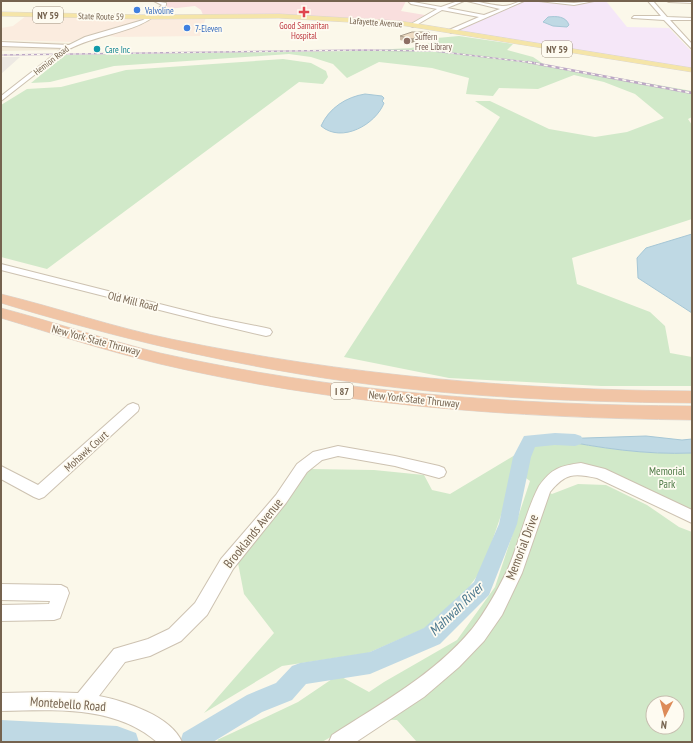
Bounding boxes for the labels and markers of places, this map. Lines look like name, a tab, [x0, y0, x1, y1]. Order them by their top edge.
marker: Valvoline	[132, 5, 142, 15]
place label: Valvoline	[144, 5, 174, 16]
marker: Good Samaritan Hospital	[298, 6, 310, 18]
place label: Good Samaritan Hospital	[279, 20, 329, 41]
marker: 7-Eleven	[182, 23, 192, 33]
place label: 7-Eleven	[195, 23, 222, 34]
place label: Suffern Free Library	[415, 31, 453, 52]
marker: Suffern Free Library	[402, 36, 412, 46]
marker: Care Inc	[92, 44, 102, 54]
place label: Care Inc	[105, 44, 131, 55]

